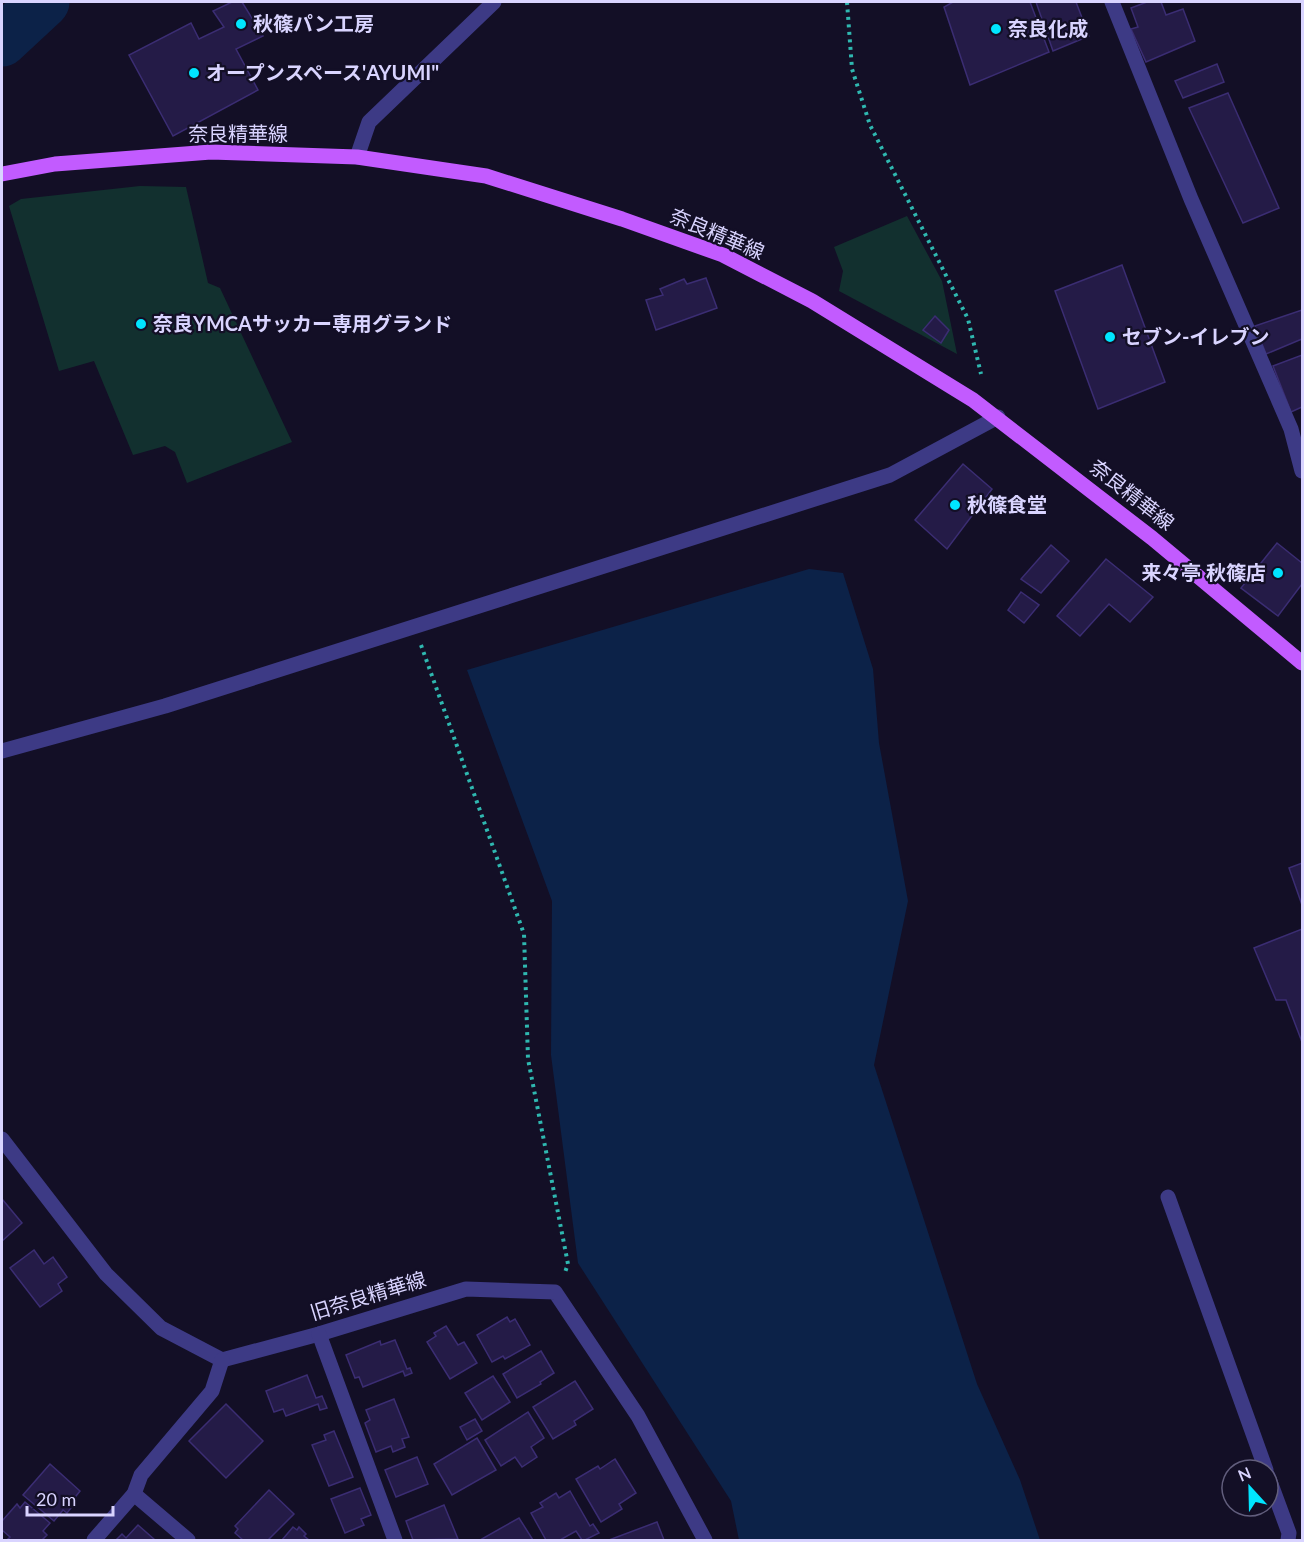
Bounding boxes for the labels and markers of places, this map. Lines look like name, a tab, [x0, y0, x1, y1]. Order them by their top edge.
place label: 秋篠パン工房	[253, 11, 374, 35]
place label: 奈良化成	[1008, 16, 1088, 40]
marker: 秋篠パン工房	[234, 17, 248, 31]
marker: 奈良化成	[989, 22, 1003, 36]
place label: オープンスペース'AYUMI"	[206, 60, 439, 84]
marker: オープンスペース'AYUMI"	[187, 66, 201, 80]
place label: 奈良YMCAサッカー専用グランド	[153, 311, 452, 335]
marker: 奈良YMCAサッカー専用グランド	[134, 317, 148, 331]
place label: セブン-イレブン	[1122, 324, 1269, 348]
marker: セブン-イレブン	[1103, 330, 1117, 344]
place label: 秋篠食堂	[967, 492, 1047, 516]
marker: 秋篠食堂	[948, 498, 962, 512]
place label: 来々亭 秋篠店	[1141, 560, 1266, 584]
marker: 来々亭 秋篠店	[1271, 566, 1285, 580]

